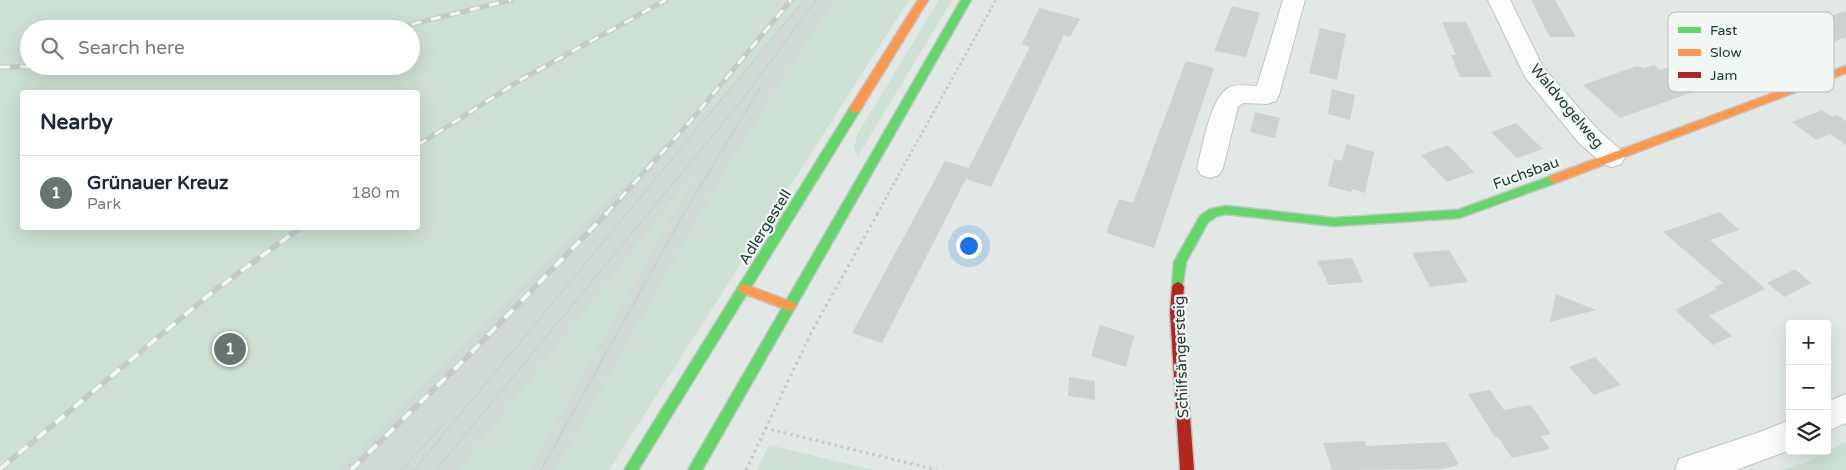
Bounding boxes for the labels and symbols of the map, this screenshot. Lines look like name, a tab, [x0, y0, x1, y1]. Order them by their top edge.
legend	[1668, 12, 1834, 92]
text: Fast	[1710, 22, 1738, 39]
text: Slow	[1710, 44, 1742, 61]
street label: Waldvogelweg	[1526, 60, 1608, 152]
text: Jam	[1710, 67, 1737, 84]
street label: Fuchsbau	[1490, 153, 1562, 193]
street label: Adlergestell	[735, 186, 795, 268]
your location	[956, 233, 982, 259]
street label: Schilfsängersteig	[1170, 295, 1192, 419]
pin: 1	[214, 330, 246, 368]

